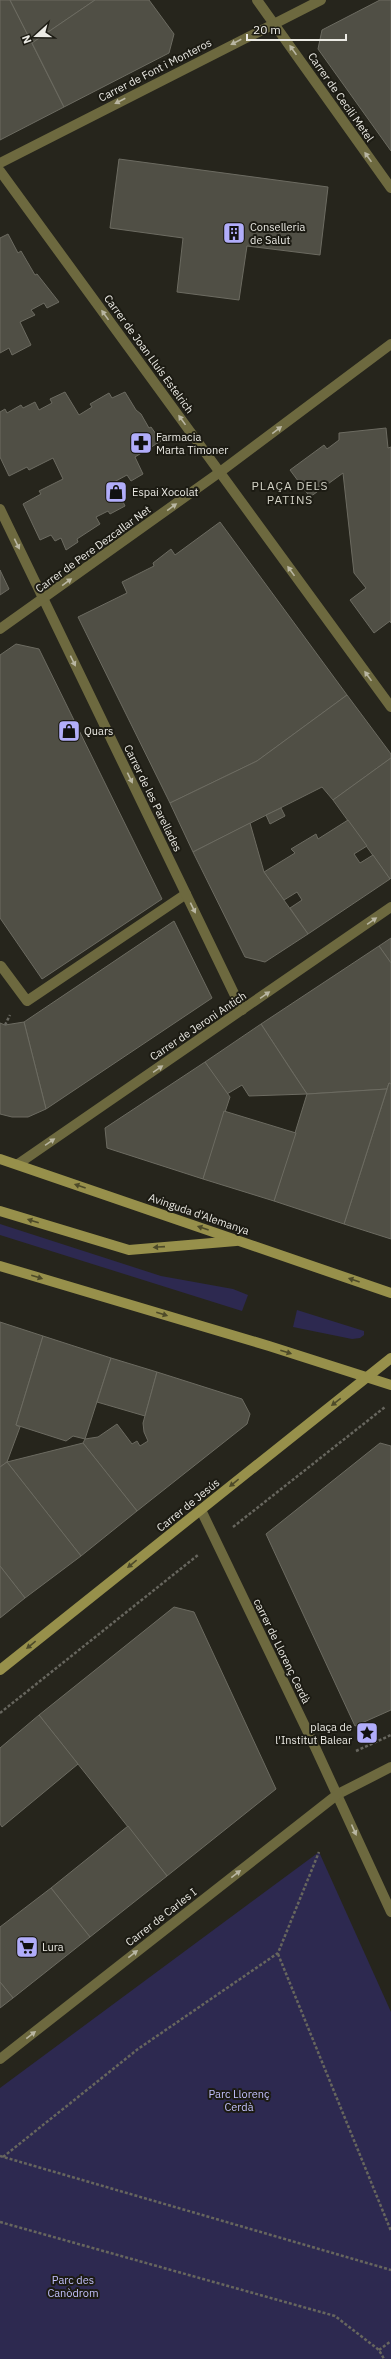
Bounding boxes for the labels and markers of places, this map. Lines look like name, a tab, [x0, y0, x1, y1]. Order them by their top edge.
building icon: Conselleria de Salut	[221, 220, 247, 246]
place label: Conselleria de Salut	[250, 220, 305, 247]
pharmacy icon: Farmacia Marta Timoner	[128, 430, 154, 456]
place label: Farmacia Marta Timoner	[156, 430, 228, 457]
shop icon: Espai Xocolat	[103, 479, 129, 505]
place label: Espai Xocolat	[132, 485, 199, 499]
shop icon: Quars	[56, 718, 82, 744]
place label: Quars	[84, 724, 113, 738]
place label: plaça de l'Institut Balear	[275, 1720, 352, 1747]
place icon: plaça de l'Institut Balear	[354, 1720, 380, 1746]
supermarket icon: Lura	[14, 1934, 40, 1960]
place label: Lura	[42, 1940, 64, 1954]

